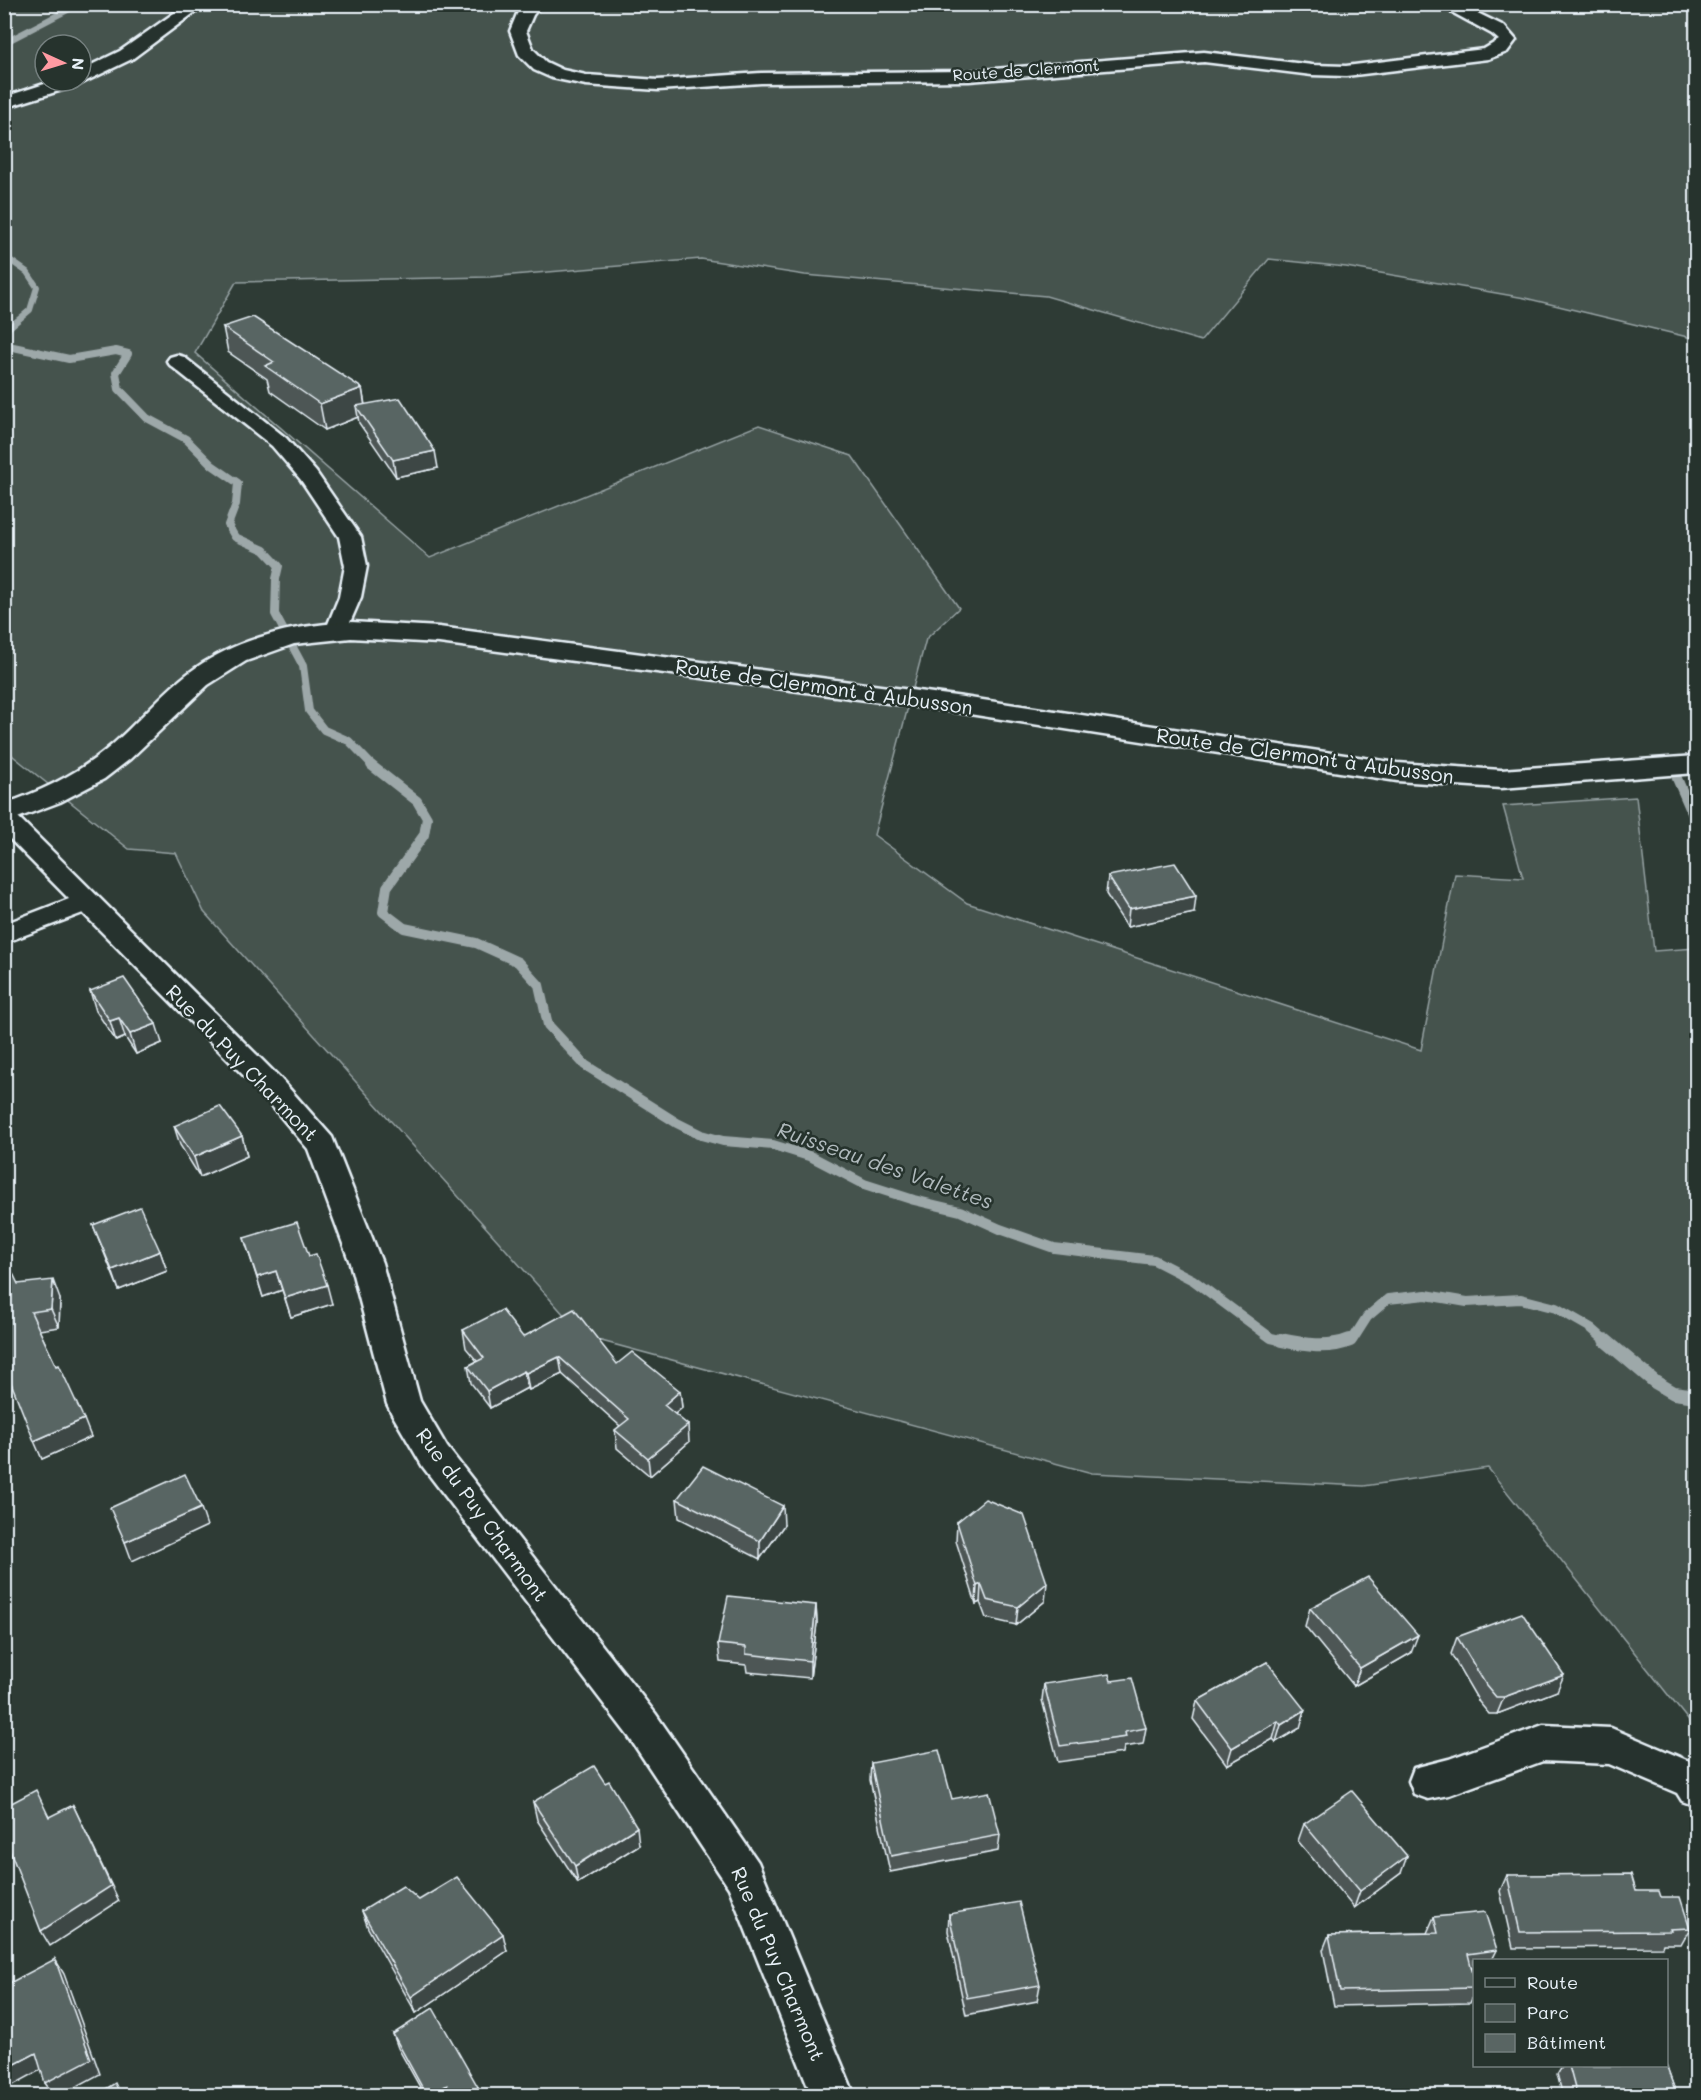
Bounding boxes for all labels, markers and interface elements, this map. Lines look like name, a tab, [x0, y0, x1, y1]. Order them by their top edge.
north arrow	[33, 33, 93, 93]
street label: Route de Clermont	[952, 54, 1100, 85]
text: N	[68, 57, 89, 71]
street label: Route de Clermont à Aubusson	[674, 652, 975, 720]
street label: Route de Clermont à Aubusson	[1155, 721, 1456, 789]
street label: Rue du Puy Charmont	[161, 978, 324, 1146]
water label: Ruisseau des Valettes	[774, 1115, 997, 1214]
street label: Rue du Puy Charmont	[411, 1423, 555, 1606]
street label: Rue du Puy Charmont	[726, 1863, 832, 2065]
legend	[1473, 1959, 1668, 2067]
text: Route	[1527, 1970, 1578, 1994]
text: Parc	[1527, 2000, 1569, 2024]
text: Bâtiment	[1527, 2030, 1606, 2054]

